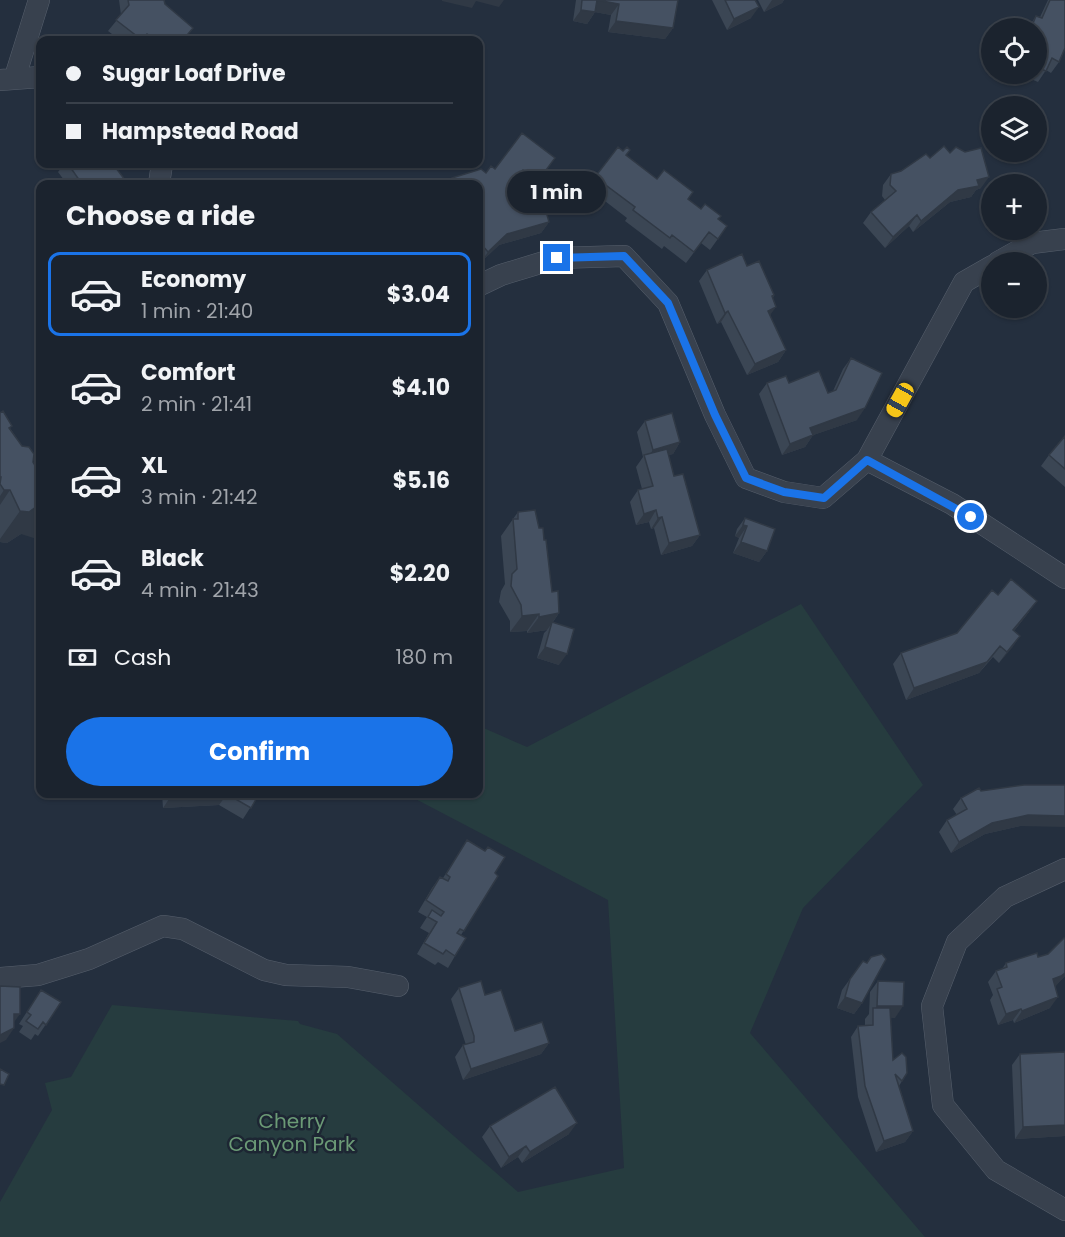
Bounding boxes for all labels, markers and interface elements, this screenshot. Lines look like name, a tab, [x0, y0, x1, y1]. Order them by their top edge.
map controls	[981, 18, 1047, 318]
button: locate	[981, 18, 1047, 84]
text: Sugar Loaf Drive	[102, 58, 286, 89]
button: layers	[981, 96, 1047, 162]
text: Hampstead Road	[102, 116, 299, 147]
callout: 1 min	[508, 171, 606, 213]
button: +	[981, 174, 1047, 240]
text: 1 min	[530, 178, 583, 206]
text: Choose a ride	[66, 197, 255, 234]
route end	[543, 244, 570, 271]
button: −	[981, 252, 1047, 318]
text: Economy	[141, 264, 246, 295]
icon: car	[69, 267, 123, 321]
text: $3.04	[387, 279, 450, 310]
text: 1 min · 21:40	[141, 297, 253, 325]
text: Comfort	[141, 357, 235, 388]
icon: car	[69, 360, 123, 414]
text: $4.10	[392, 372, 450, 403]
car	[883, 380, 917, 420]
text: 2 min · 21:41	[141, 390, 252, 418]
text: XL	[141, 450, 167, 481]
icon: car	[69, 453, 123, 507]
text: $5.16	[393, 465, 450, 496]
text: 3 min · 21:42	[141, 483, 258, 511]
route start	[957, 503, 984, 530]
text: Black	[141, 543, 204, 574]
icon: car	[69, 546, 123, 600]
text: $2.20	[390, 558, 450, 589]
text: 4 min · 21:43	[141, 576, 259, 604]
icon: cash	[66, 641, 99, 674]
text: Cash	[114, 642, 171, 673]
text: 180 m	[395, 643, 453, 671]
button: Confirm	[66, 717, 453, 786]
park label: Cherry Canyon Park	[229, 1107, 356, 1158]

